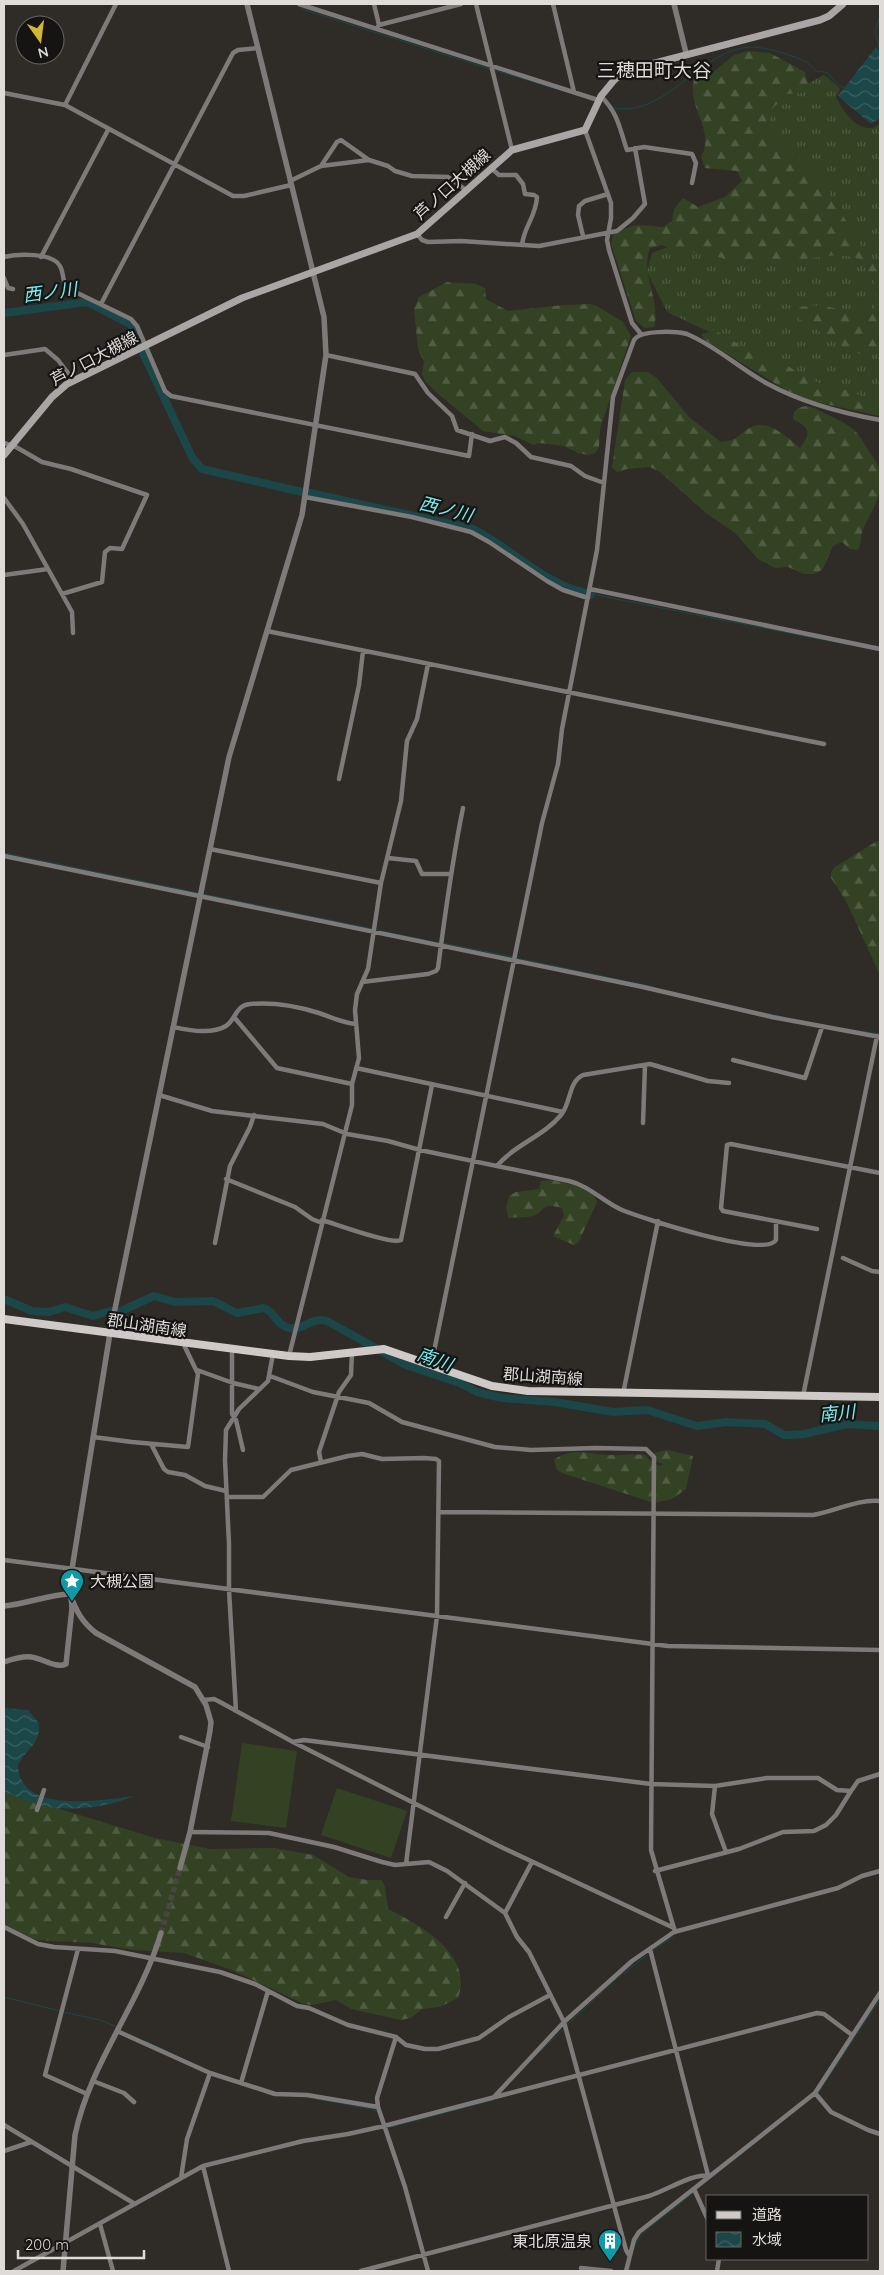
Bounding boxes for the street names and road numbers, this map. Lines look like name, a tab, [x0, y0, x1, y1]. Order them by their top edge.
street label: 芦ノ口大槻線	[410, 144, 494, 224]
street label: 芦ノ口大槻線	[47, 327, 141, 389]
street label: 郡山湖南線	[106, 1310, 188, 1340]
street label: 郡山湖南線	[502, 1363, 584, 1389]

